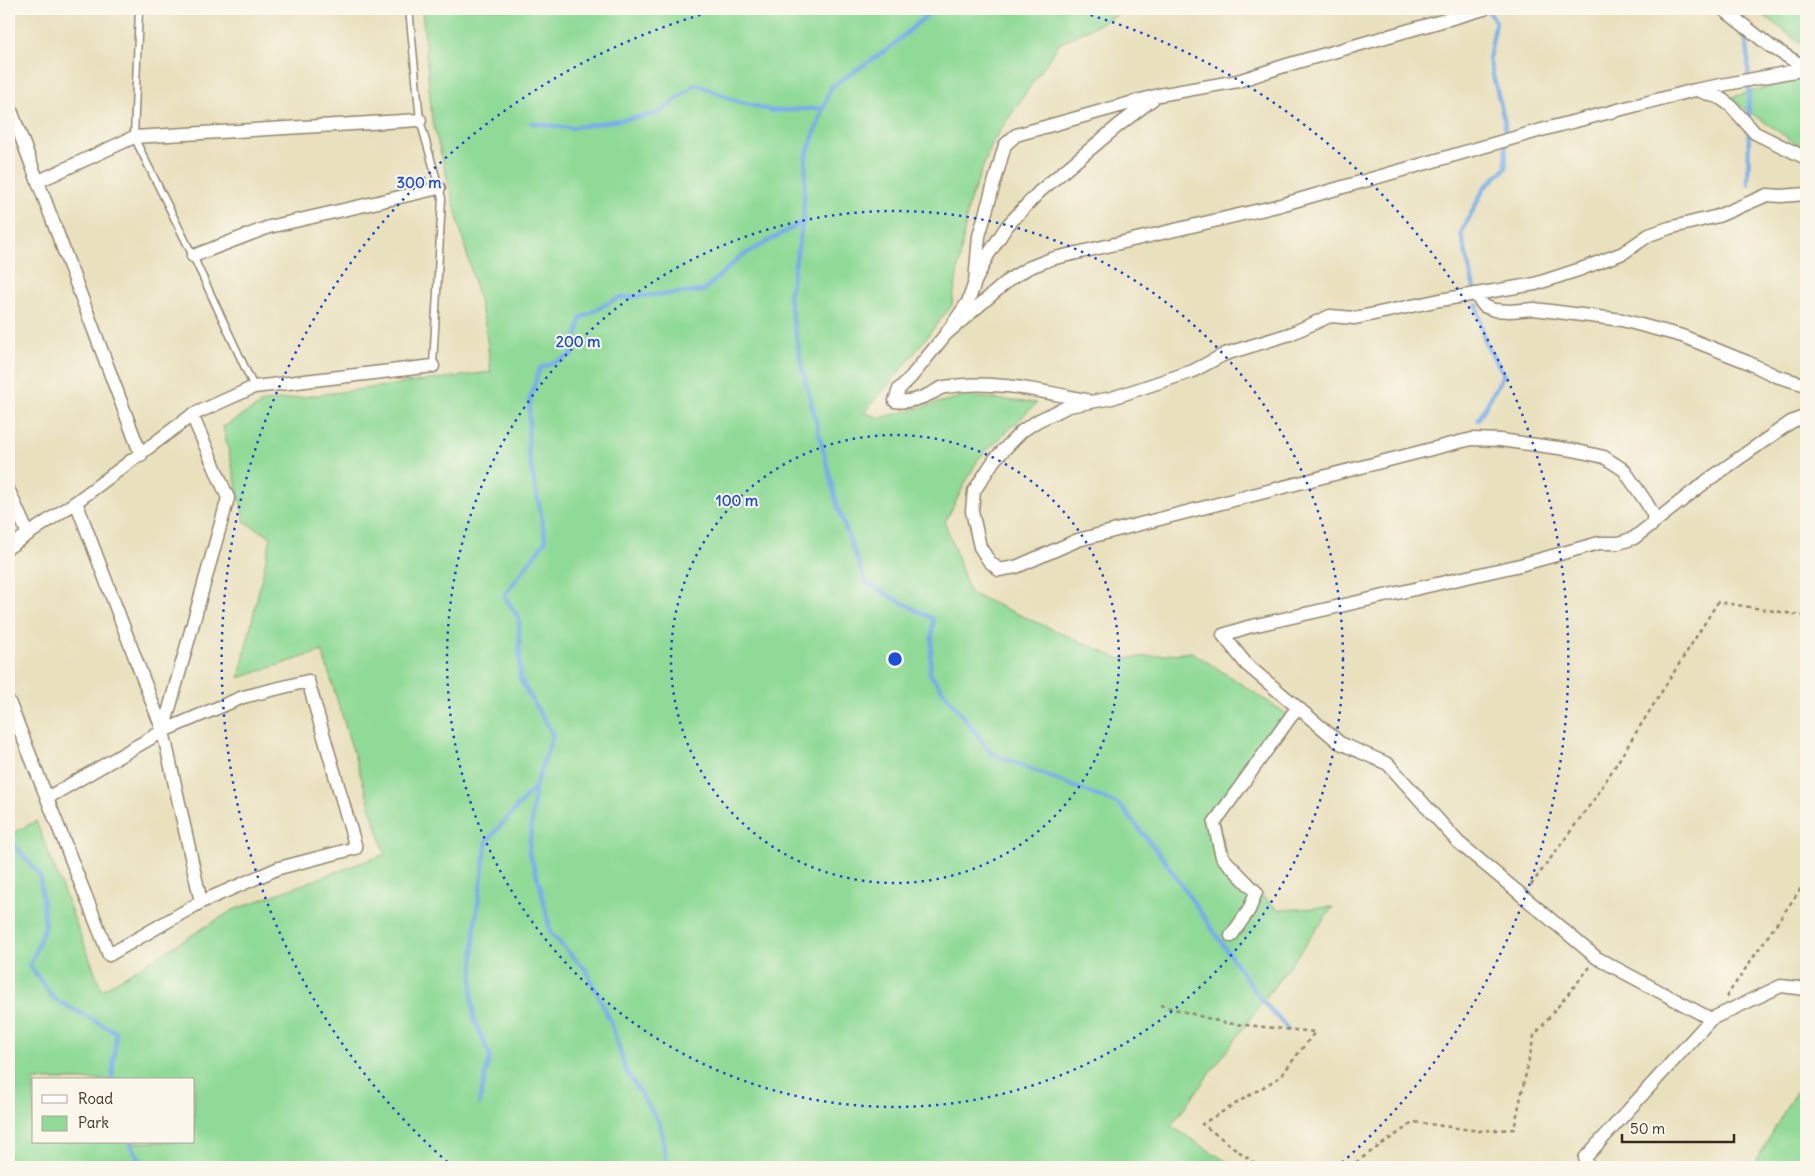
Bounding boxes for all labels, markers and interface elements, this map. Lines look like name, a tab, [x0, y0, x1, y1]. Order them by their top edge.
text: 300 m	[397, 173, 442, 192]
text: 200 m	[556, 332, 600, 351]
text: 100 m	[716, 491, 758, 510]
centre of rings	[886, 650, 904, 668]
legend	[32, 1078, 195, 1144]
text: Road	[78, 1089, 113, 1108]
scale bar	[1622, 1111, 1735, 1143]
text: Park	[78, 1113, 109, 1132]
text: 50 m	[1630, 1119, 1665, 1138]

